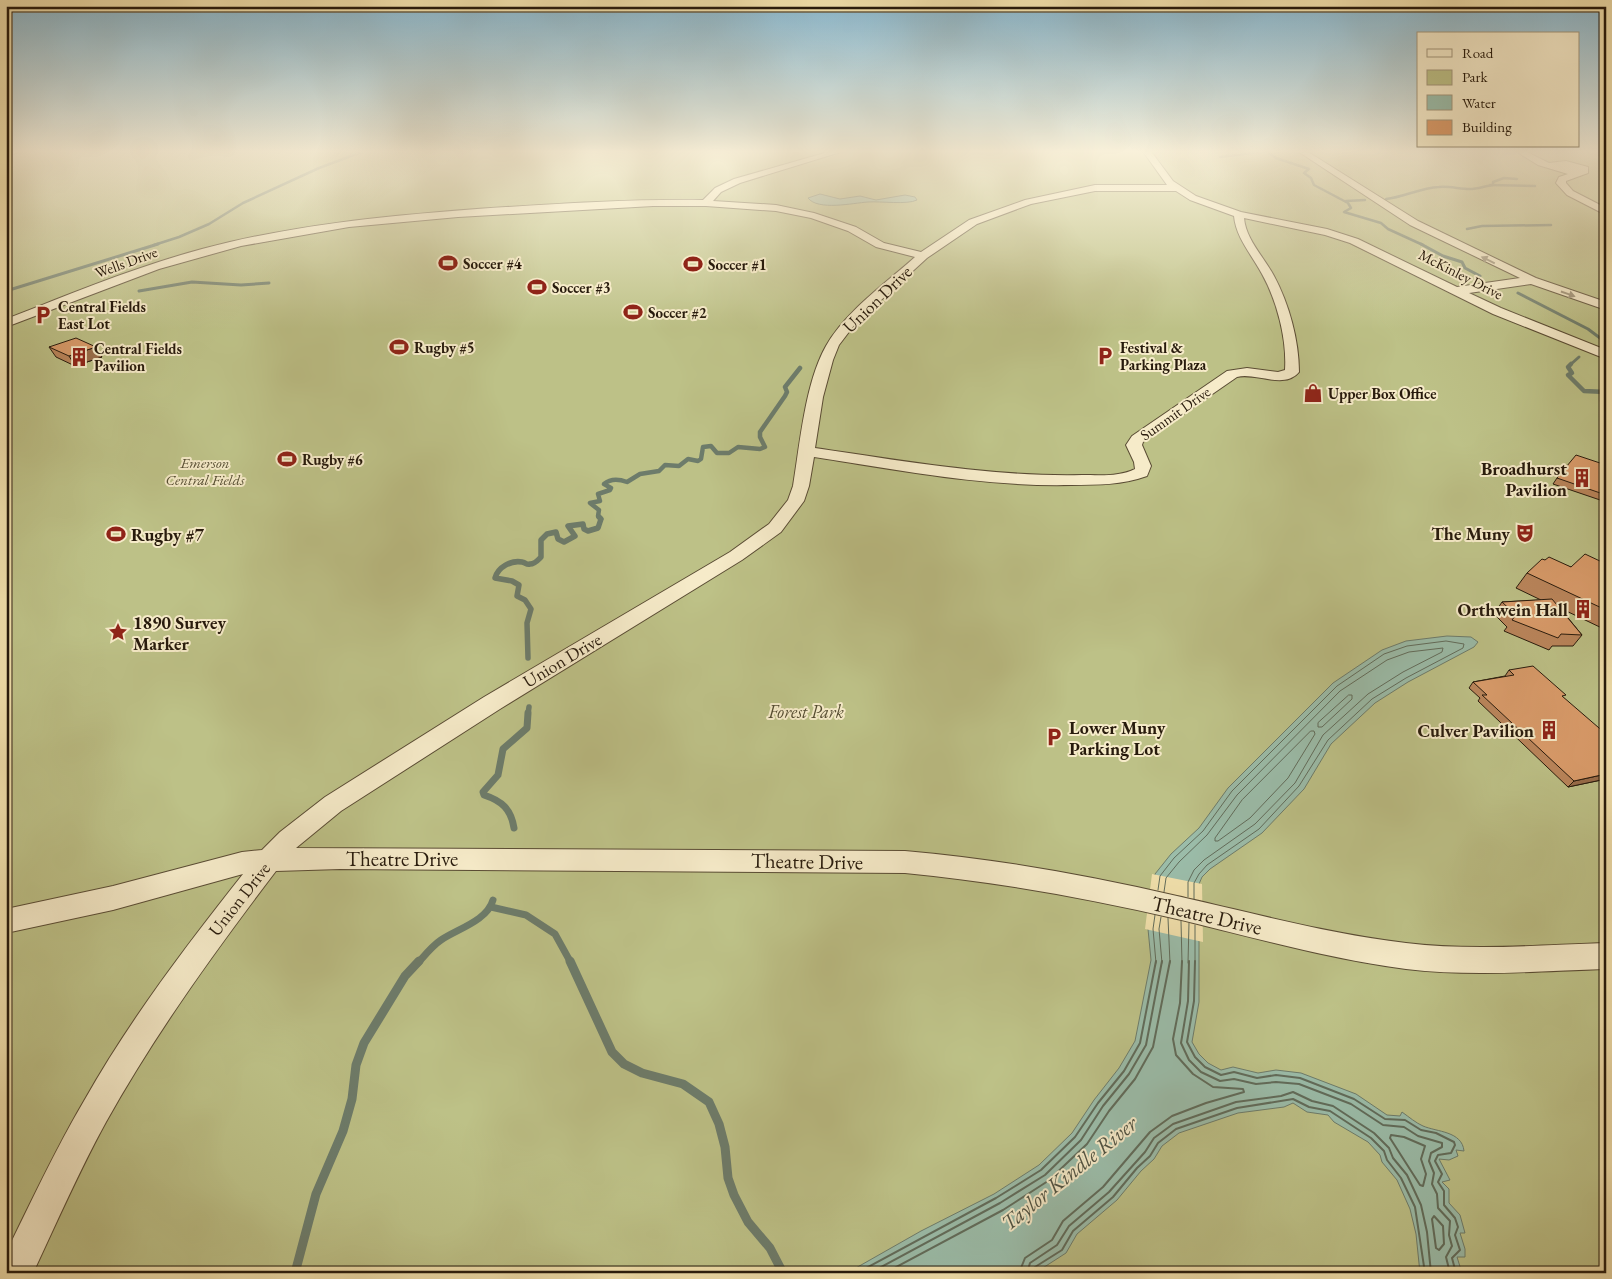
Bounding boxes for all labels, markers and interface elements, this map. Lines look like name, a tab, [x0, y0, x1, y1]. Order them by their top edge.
legend	[1417, 32, 1580, 148]
text: Road	[1462, 43, 1494, 62]
text: Park	[1462, 67, 1489, 86]
text: Water	[1462, 93, 1496, 112]
text: Building	[1462, 117, 1512, 136]
street label: Wells Drive	[92, 242, 160, 282]
street label: McKinley Drive	[1416, 245, 1507, 303]
sports icon: Soccer #4	[437, 252, 459, 274]
sports icon: Soccer #1	[682, 253, 704, 275]
place label: Soccer #4	[463, 254, 523, 273]
place label: Soccer #1	[708, 255, 767, 274]
one-way arrow	[1481, 255, 1495, 263]
street label: Union Drive	[837, 260, 917, 338]
sports icon: Soccer #3	[526, 276, 548, 298]
place label: Soccer #3	[552, 278, 611, 297]
one-way arrow	[1561, 291, 1576, 298]
place label: Central Fields East Lot	[58, 297, 146, 333]
sports icon: Soccer #2	[622, 301, 644, 323]
place label: Soccer #2	[648, 303, 707, 322]
parking icon: Central Fields East Lot	[32, 304, 54, 326]
sports icon: Rugby #5	[388, 336, 410, 358]
place label: Rugby #5	[414, 338, 475, 357]
place label: Festival & Parking Plaza	[1120, 338, 1207, 374]
place label: Central Fields Pavilion	[94, 339, 182, 375]
parking icon: Festival & Parking Plaza	[1094, 345, 1116, 367]
building icon: Central Fields Pavilion	[68, 346, 90, 368]
street label: Summit Drive	[1136, 382, 1214, 444]
shop icon: Upper Box Office	[1302, 382, 1324, 404]
place label: Upper Box Office	[1328, 384, 1436, 403]
sports icon: Rugby #6	[276, 448, 298, 470]
place label: Rugby #6	[302, 450, 363, 469]
park label: Emerson Central Fields	[166, 453, 245, 489]
place label: Broadhurst Pavilion	[1481, 457, 1567, 501]
building icon: Broadhurst Pavilion	[1571, 467, 1593, 489]
place label: The Muny	[1431, 522, 1510, 545]
theatre icon: The Muny	[1514, 522, 1536, 544]
sports icon: Rugby #7	[105, 523, 127, 545]
place label: Rugby #7	[131, 523, 204, 546]
place label: Orthwein Hall	[1457, 598, 1568, 621]
building icon: Orthwein Hall	[1572, 598, 1594, 620]
place label: 1890 Survey Marker	[133, 611, 227, 655]
place icon: 1890 Survey Marker	[107, 621, 129, 643]
street label: Union Drive	[519, 628, 605, 692]
park label: Forest Park	[767, 700, 844, 723]
place label: Lower Muny Parking Lot	[1069, 716, 1166, 760]
place label: Culver Pavilion	[1417, 719, 1534, 742]
building icon: Culver Pavilion	[1538, 719, 1560, 741]
parking icon: Lower Muny Parking Lot	[1043, 726, 1065, 748]
street label: Theatre Drive	[346, 845, 458, 872]
street label: Theatre Drive	[751, 847, 863, 875]
street label: Union Drive	[203, 857, 275, 941]
street label: Theatre Drive	[1149, 889, 1265, 941]
water label: Taylor Kindle River	[995, 1108, 1144, 1237]

